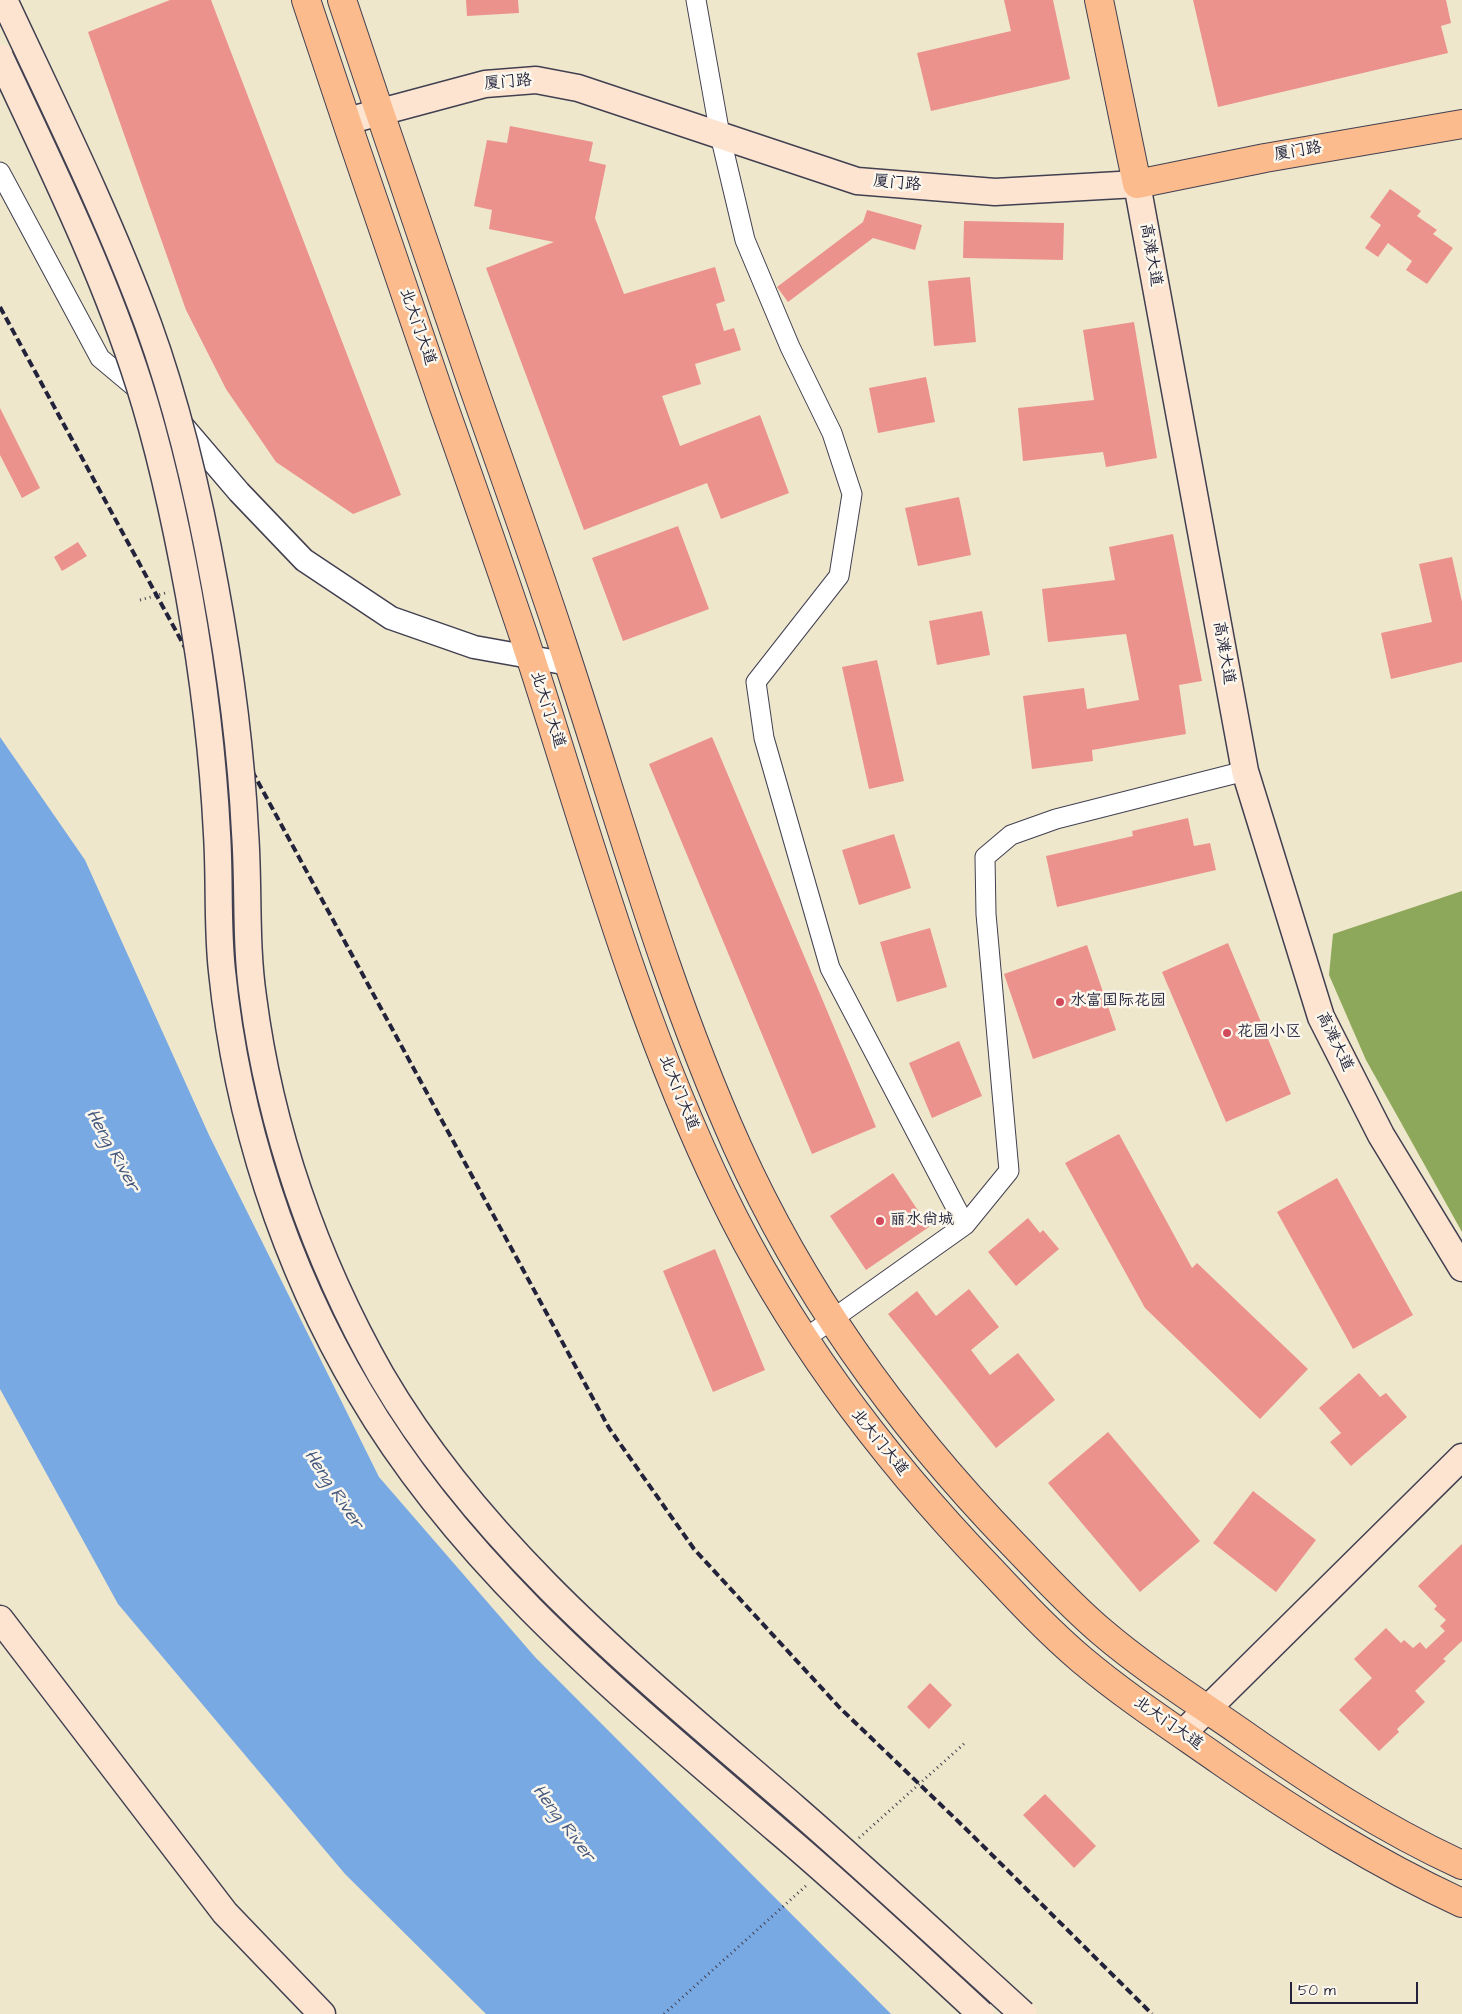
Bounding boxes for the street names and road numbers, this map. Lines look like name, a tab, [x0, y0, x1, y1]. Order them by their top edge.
street label: 厦门路	[483, 71, 533, 95]
street label: 厦门路	[1273, 138, 1323, 166]
street label: 厦门路	[872, 172, 922, 196]
street label: 高滩大道	[1135, 222, 1165, 288]
street label: 北大门大道	[395, 286, 439, 368]
street label: 高滩大道	[1208, 620, 1238, 686]
street label: 北大门大道	[526, 669, 568, 751]
street label: 高滩大道	[1311, 1009, 1357, 1075]
street label: 北大门大道	[654, 1052, 702, 1134]
street label: 北大门大道	[846, 1406, 912, 1480]
street label: 北大门大道	[1130, 1693, 1206, 1755]

